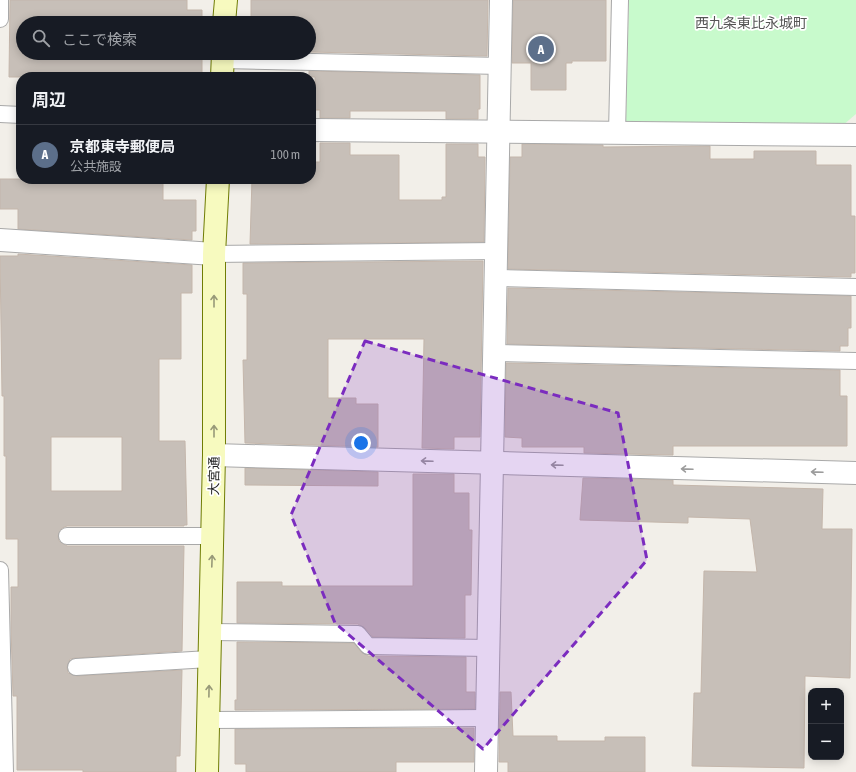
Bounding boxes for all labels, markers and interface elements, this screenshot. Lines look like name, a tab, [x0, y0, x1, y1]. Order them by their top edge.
district label: 西九条東比永城町	[695, 15, 807, 31]
search box	[16, 16, 316, 60]
icon: search	[30, 27, 52, 49]
text: ここで検索	[62, 31, 137, 48]
pin: A	[528, 34, 554, 64]
text: 周辺	[32, 90, 66, 110]
text: 京都東寺郵便局	[70, 138, 175, 155]
text: A	[42, 147, 48, 162]
text: 100 m	[271, 147, 300, 162]
text: 公共施設	[70, 159, 122, 174]
one-way arrow	[210, 295, 218, 308]
one-way arrow	[210, 425, 218, 438]
your location	[351, 433, 371, 453]
street label: 大宮通	[206, 456, 222, 496]
one-way arrow	[421, 457, 434, 465]
one-way arrow	[551, 461, 564, 469]
one-way arrow	[681, 465, 694, 472]
one-way arrow	[811, 468, 824, 476]
one-way arrow	[208, 555, 216, 568]
one-way arrow	[205, 685, 213, 698]
map controls	[808, 688, 844, 760]
button: +	[808, 688, 844, 724]
button: −	[808, 724, 844, 760]

